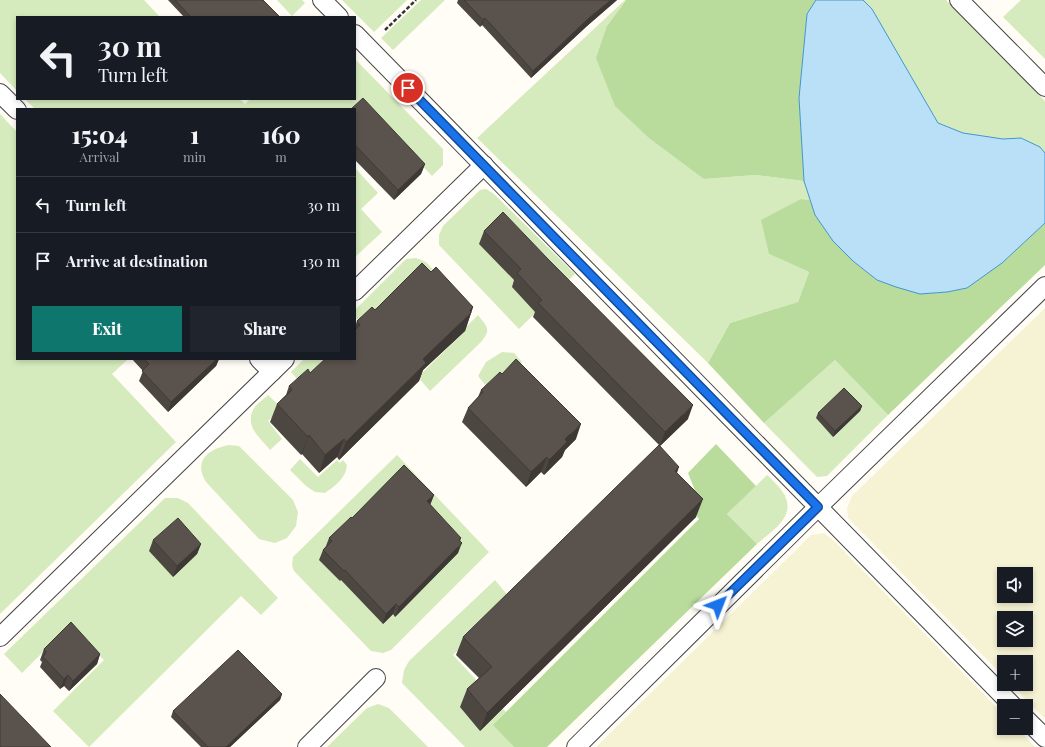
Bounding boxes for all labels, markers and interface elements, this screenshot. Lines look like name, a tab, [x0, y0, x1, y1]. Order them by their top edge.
text: 30 m	[98, 27, 162, 64]
icon: left	[32, 32, 84, 84]
text: Turn left	[98, 63, 168, 87]
pin	[391, 71, 425, 105]
icon: arrive	[397, 77, 419, 99]
text: 15:04	[71, 118, 128, 150]
text: 1	[190, 118, 199, 150]
text: 160	[262, 118, 301, 150]
text: Arrival	[79, 148, 120, 165]
text: min	[183, 148, 206, 165]
text: m	[275, 148, 287, 165]
icon: left	[32, 194, 54, 216]
text: Turn left	[66, 195, 127, 215]
text: 30 m	[307, 195, 340, 215]
icon: arrive	[32, 250, 54, 272]
text: Arrive at destination	[66, 251, 208, 271]
text: 130 m	[302, 251, 340, 271]
button: Exit	[32, 306, 182, 352]
button: Share	[190, 306, 340, 352]
map controls	[997, 567, 1033, 735]
button: sound	[997, 567, 1033, 603]
position arrow	[697, 584, 739, 626]
button: layers	[997, 611, 1033, 647]
button: +	[997, 655, 1033, 691]
button: −	[997, 699, 1033, 735]

